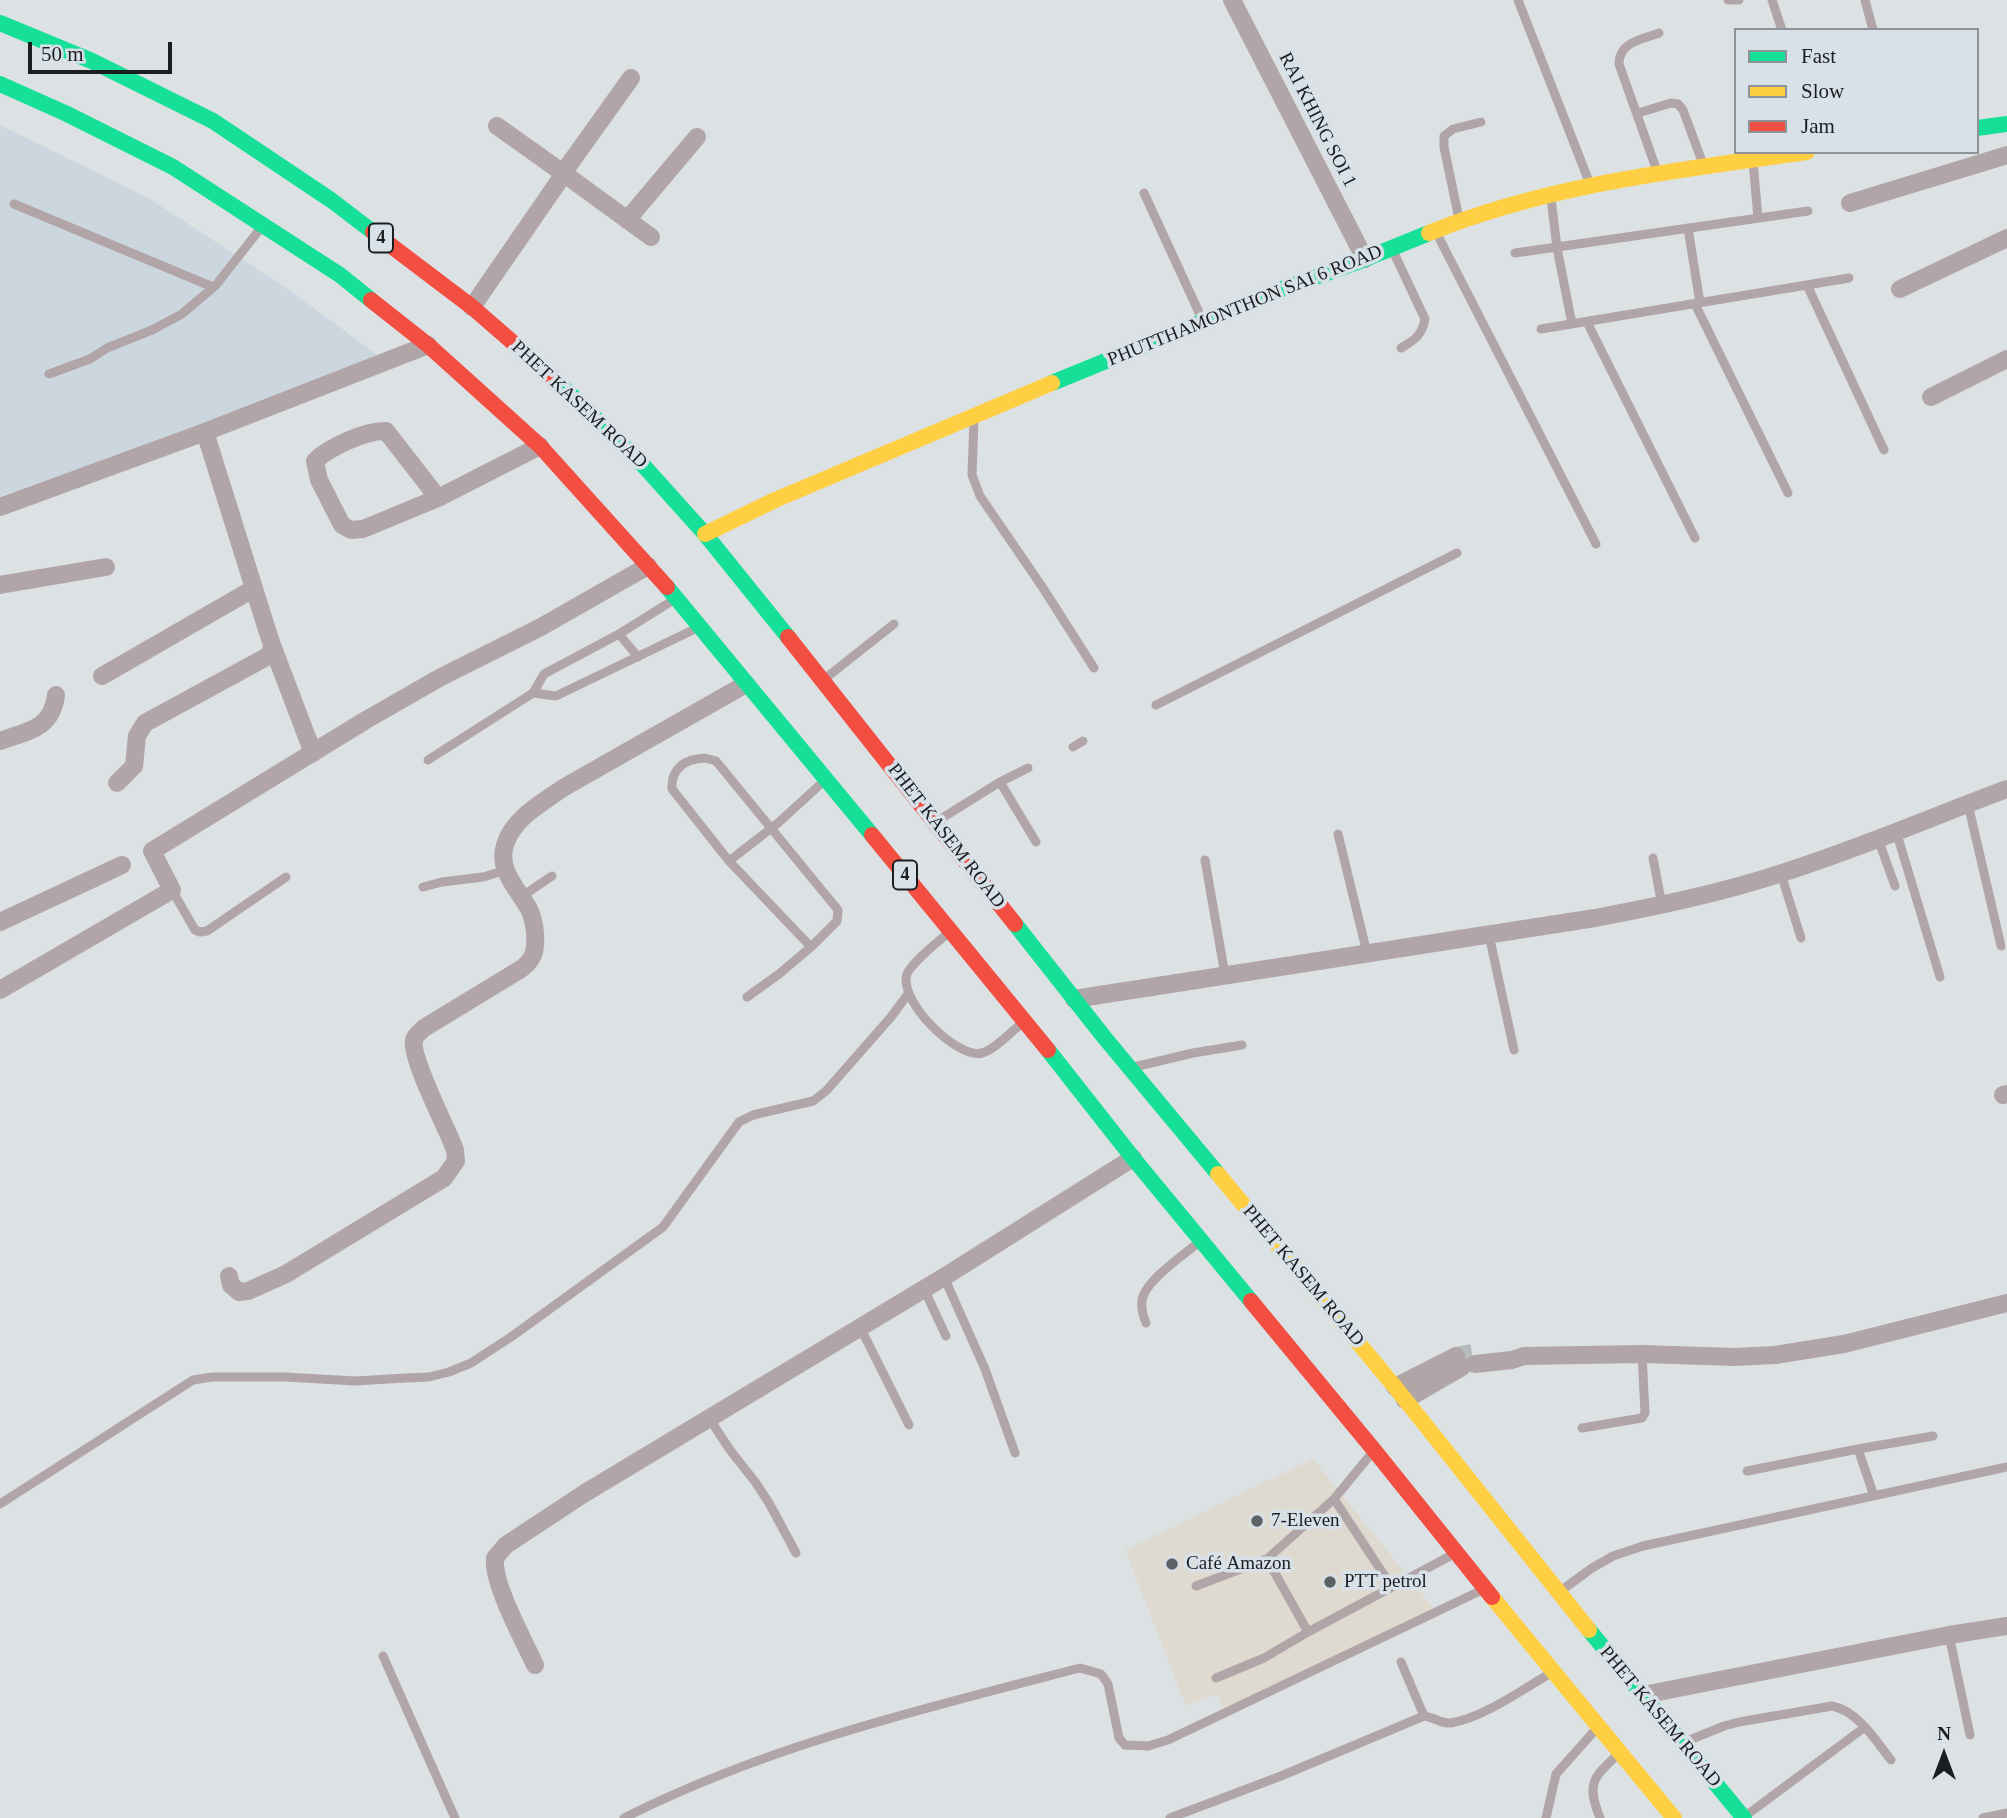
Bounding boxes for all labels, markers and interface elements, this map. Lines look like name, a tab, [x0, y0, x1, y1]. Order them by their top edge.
scale bar	[32, 28, 175, 72]
legend	[1734, 28, 1979, 154]
text: 50 m	[41, 42, 84, 66]
text: Fast	[1801, 44, 1836, 68]
street label: RAI KHING SOI 1	[1273, 49, 1361, 191]
text: Slow	[1801, 79, 1844, 103]
text: Jam	[1801, 114, 1835, 138]
road number: 4	[369, 224, 393, 252]
street label: PHUTTHAMONTHON SAI 6 ROAD	[1104, 240, 1386, 372]
street label: PHET KASEM ROAD	[506, 336, 652, 474]
street label: PHET KASEM ROAD	[882, 759, 1010, 913]
road number: 4	[893, 860, 917, 890]
street label: PHET KASEM ROAD	[1237, 1201, 1369, 1351]
place label: 7-Eleven	[1271, 1510, 1340, 1532]
marker: 7-Eleven	[1249, 1513, 1265, 1529]
place label: Café Amazon	[1186, 1553, 1291, 1575]
marker: Café Amazon	[1164, 1556, 1180, 1572]
place label: PTT petrol	[1344, 1571, 1427, 1593]
marker: PTT petrol	[1322, 1574, 1338, 1590]
street label: PHET KASEM ROAD	[1594, 1642, 1726, 1792]
north arrow	[1909, 1720, 1979, 1790]
text: N	[1937, 1723, 1951, 1744]

